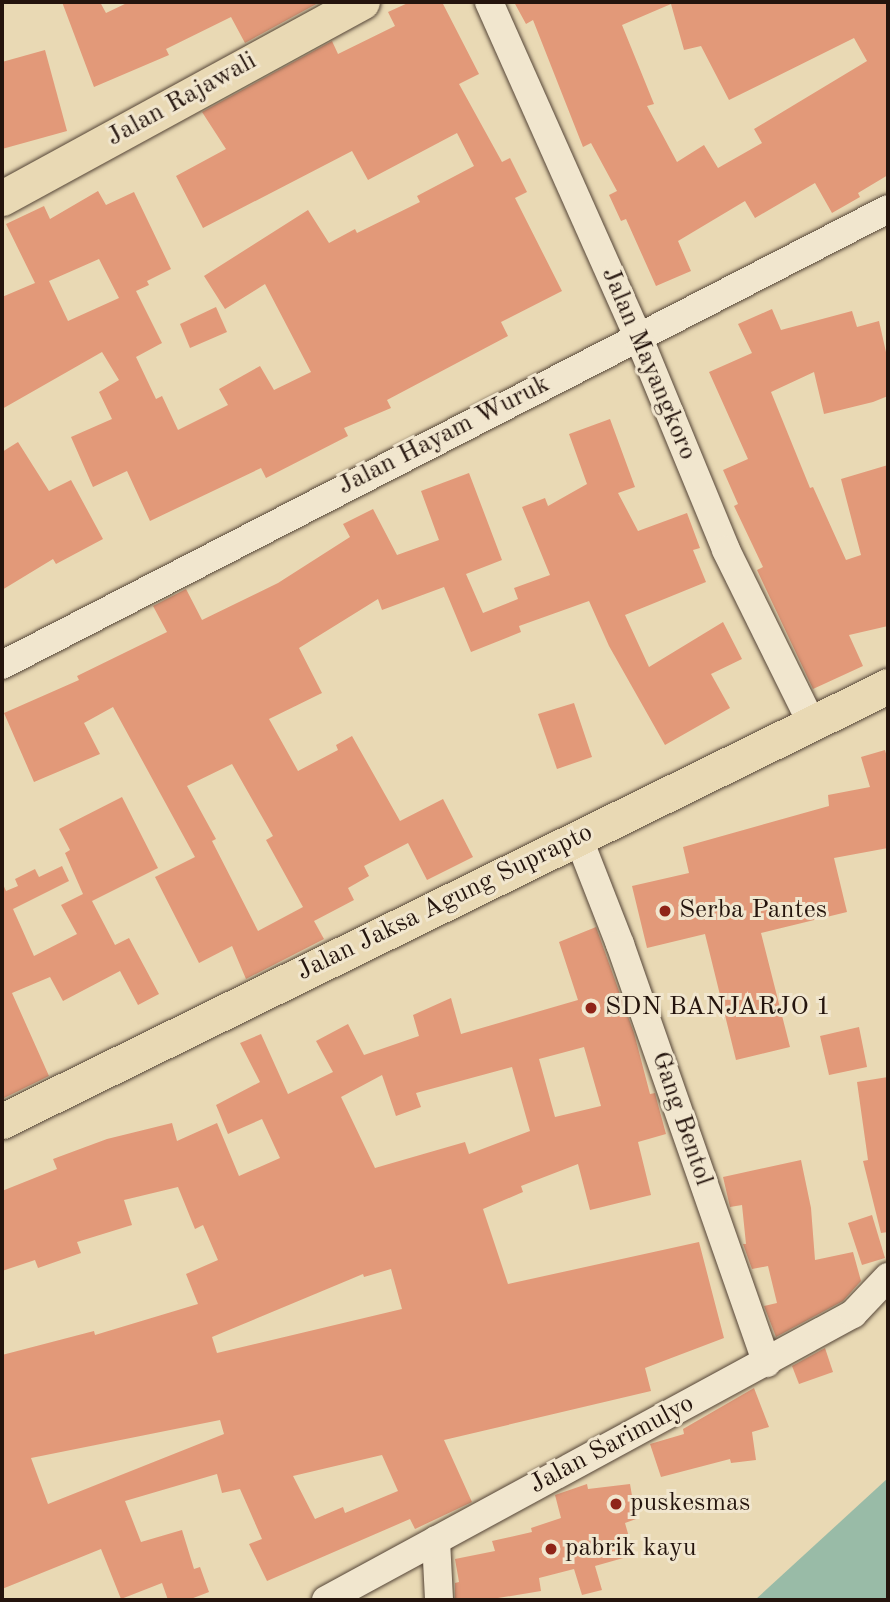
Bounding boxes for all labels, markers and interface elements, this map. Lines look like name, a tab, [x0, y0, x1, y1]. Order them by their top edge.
street label: Jalan Rajawali	[102, 46, 262, 154]
street label: Jalan Mayangkoro	[593, 263, 703, 465]
street label: Jalan Hayam Wuruk	[333, 369, 555, 503]
street label: Jalan Jaksa Agung Suprapto	[292, 818, 598, 988]
place label: Serba Pantes	[679, 895, 827, 927]
marker: Serba Pantes	[657, 903, 673, 919]
place label: SDN BANJARJO 1	[605, 992, 831, 1024]
marker: SDN BANJARJO 1	[583, 1000, 599, 1016]
street label: Gang Bentol	[643, 1048, 719, 1190]
street label: Jalan Sarimulyo	[524, 1389, 700, 1501]
place label: puskesmas	[630, 1488, 750, 1520]
marker: puskesmas	[608, 1496, 624, 1512]
place label: pabrik kayu	[565, 1533, 697, 1565]
marker: pabrik kayu	[543, 1541, 559, 1557]

